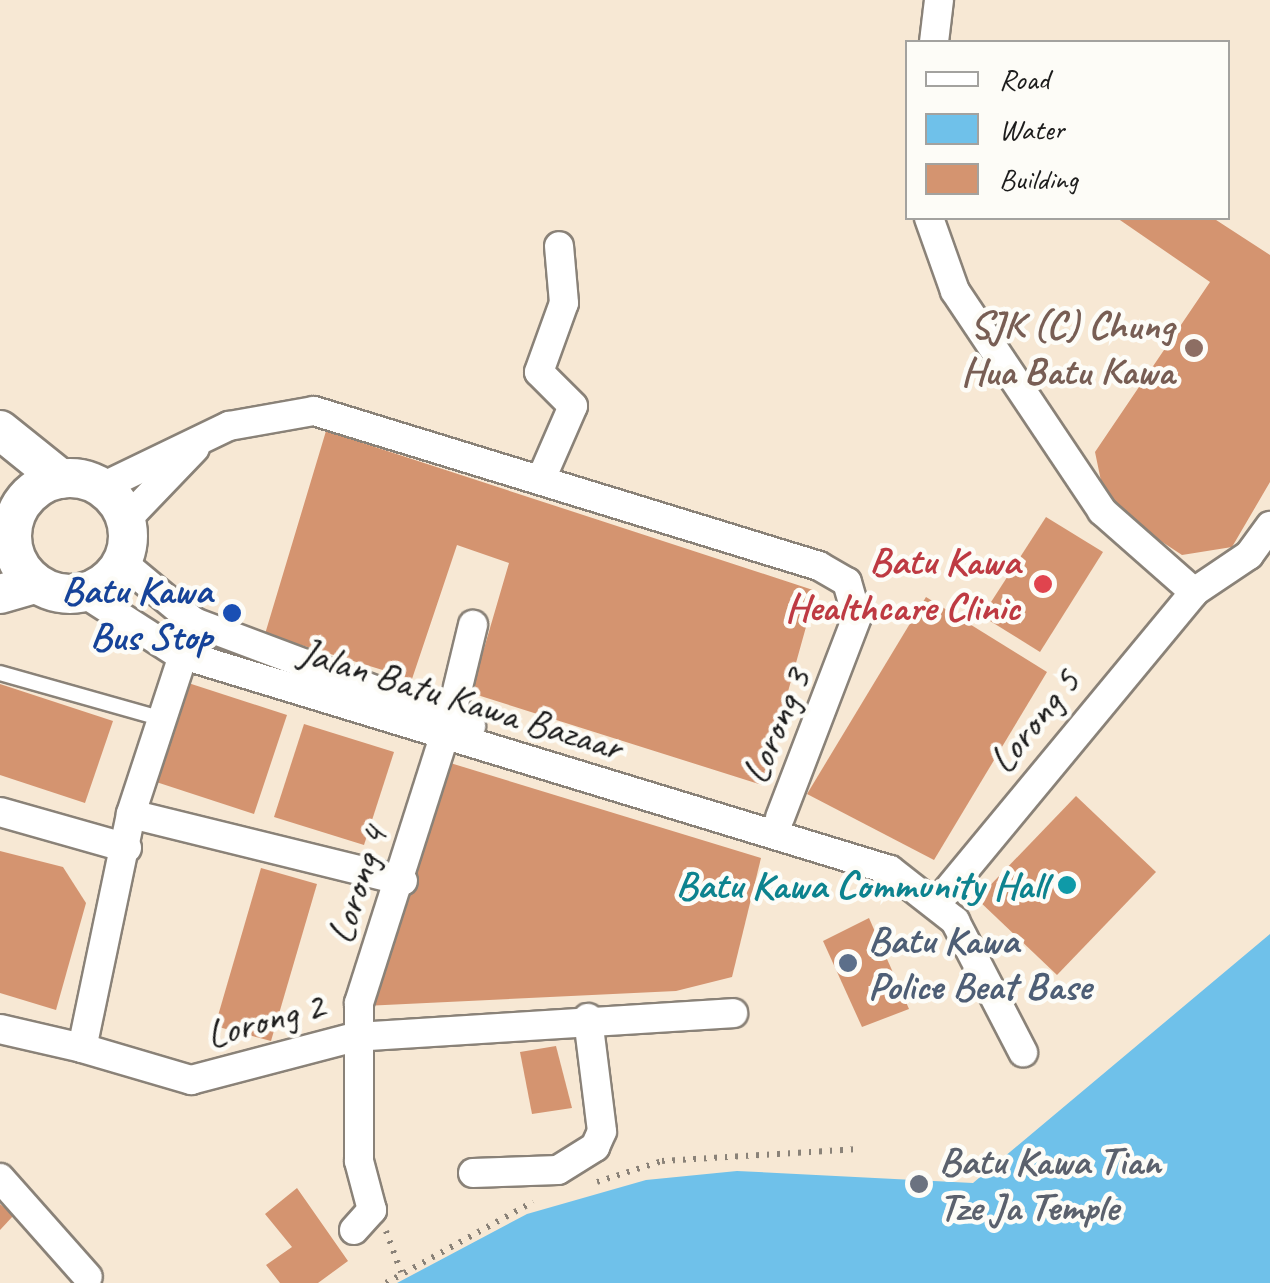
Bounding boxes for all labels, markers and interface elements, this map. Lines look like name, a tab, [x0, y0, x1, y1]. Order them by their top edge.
legend	[905, 40, 1230, 220]
text: Road	[999, 60, 1049, 98]
text: Water	[999, 110, 1064, 148]
text: Building	[999, 160, 1078, 198]
place label: SJK (C) Chung Hua Batu Kawa	[960, 301, 1174, 395]
marker: SJK (C) Chung Hua Batu Kawa	[1183, 337, 1205, 359]
place label: Batu Kawa Healthcare Clinic	[784, 537, 1020, 631]
place label: Batu Kawa Bus Stop	[62, 566, 212, 660]
marker: Batu Kawa Healthcare Clinic	[1030, 571, 1056, 597]
marker: Batu Kawa Bus Stop	[221, 602, 243, 624]
street label: Jalan Batu Kawa Bazaar	[294, 627, 628, 771]
street label: Lorong 5	[978, 659, 1090, 783]
street label: Lorong 3	[731, 662, 821, 790]
street label: Lorong 4	[316, 821, 398, 949]
place label: Batu Kawa Community Hall	[674, 861, 1047, 909]
marker: Batu Kawa Community Hall	[1056, 874, 1078, 896]
place label: Batu Kawa Police Beat Base	[868, 916, 1092, 1010]
marker: Batu Kawa Police Beat Base	[837, 952, 859, 974]
street label: Lorong 2	[201, 981, 329, 1059]
place label: Batu Kawa Tian Tze Ja Temple	[939, 1137, 1159, 1231]
marker: Batu Kawa Tian Tze Ja Temple	[908, 1173, 930, 1195]

